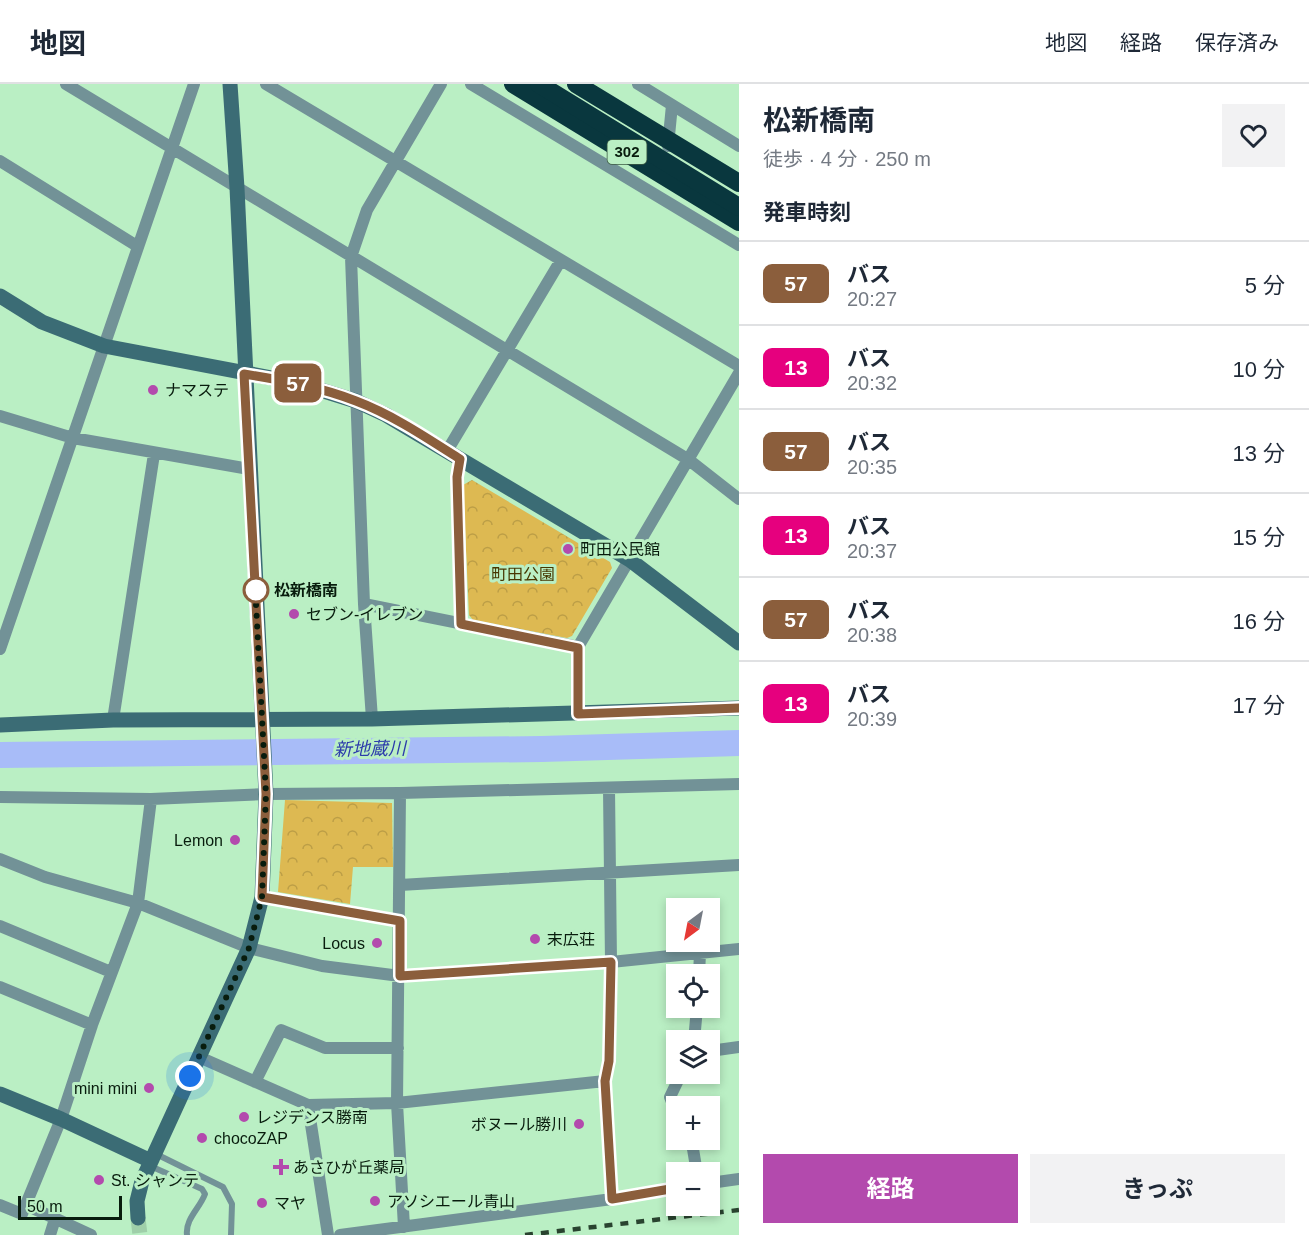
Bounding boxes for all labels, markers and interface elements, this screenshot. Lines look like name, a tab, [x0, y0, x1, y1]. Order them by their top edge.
text: 地図	[30, 28, 86, 59]
text: 地図	[1045, 31, 1087, 54]
text: 経路	[1120, 31, 1162, 54]
text: 保存済み	[1195, 31, 1279, 54]
button: heart	[1222, 104, 1285, 167]
text: 松新橋南	[763, 105, 875, 136]
road number: 302	[608, 140, 646, 164]
text: 徒歩 · 4 分 · 250 m	[763, 148, 931, 170]
text: 発車時刻	[763, 200, 851, 225]
text: バス	[847, 262, 891, 287]
text: 57	[784, 272, 808, 295]
text: 5 分	[1245, 273, 1285, 298]
text: 20:27	[847, 288, 897, 310]
text: バス	[847, 346, 891, 371]
text: 13	[784, 356, 808, 379]
text: 10 分	[1232, 357, 1285, 382]
line badge: 57	[271, 364, 325, 402]
text: 57	[286, 372, 310, 395]
text: 20:32	[847, 372, 897, 394]
place label: ナマステ	[165, 382, 229, 399]
marker: ナマステ	[146, 383, 160, 397]
text: バス	[847, 430, 891, 455]
text: 57	[784, 440, 808, 463]
text: 13 分	[1232, 441, 1285, 466]
text: 20:35	[847, 456, 897, 478]
text: バス	[847, 514, 891, 539]
text: 13	[784, 524, 808, 547]
text: 15 分	[1232, 525, 1285, 550]
text: 20:37	[847, 540, 897, 562]
place label: 町田公民館	[580, 541, 660, 558]
marker: 町田公民館	[561, 542, 575, 556]
park label: 町田公園	[491, 566, 555, 583]
marker: 松新橋南	[243, 577, 269, 603]
place label: 松新橋南	[274, 582, 338, 599]
text: バス	[847, 598, 891, 623]
place label: セブン-イレブン	[306, 606, 423, 623]
marker: セブン-イレブン	[287, 607, 301, 621]
text: 57	[784, 608, 808, 631]
text: 16 分	[1232, 609, 1285, 634]
text: 20:38	[847, 624, 897, 646]
text: バス	[847, 682, 891, 707]
text: 13	[784, 692, 808, 715]
text: 17 分	[1232, 693, 1285, 718]
text: 20:39	[847, 708, 897, 730]
water label: 新地蔵川	[334, 738, 408, 760]
place label: Lemon	[174, 832, 223, 849]
marker: Lemon	[228, 833, 242, 847]
north arrow	[666, 898, 720, 952]
map controls	[666, 898, 720, 1216]
place label: 末広荘	[547, 931, 595, 948]
marker: 末広荘	[528, 932, 542, 946]
place label: Locus	[322, 935, 365, 952]
marker: Locus	[370, 936, 384, 950]
button: locate	[666, 964, 720, 1018]
button: layers	[666, 1030, 720, 1084]
your location	[175, 1061, 205, 1091]
place label: mini mini	[74, 1080, 137, 1097]
marker: mini mini	[142, 1081, 156, 1095]
button: +	[666, 1096, 720, 1150]
place label: レジデンス勝南	[256, 1109, 368, 1126]
marker: レジデンス勝南	[237, 1110, 251, 1124]
place label: ボヌール勝川	[471, 1116, 567, 1133]
marker: ボヌール勝川	[572, 1117, 586, 1131]
place label: chocoZAP	[214, 1130, 288, 1147]
marker: chocoZAP	[195, 1131, 209, 1145]
button: 経路	[763, 1154, 1018, 1223]
button: きっぷ	[1030, 1154, 1285, 1223]
place label: あさひが丘薬局	[293, 1159, 405, 1176]
marker: あさひが丘薬局	[274, 1160, 288, 1174]
button: −	[666, 1162, 720, 1216]
place label: St. シャンテ	[111, 1172, 199, 1189]
marker: St. シャンテ	[92, 1173, 106, 1187]
scale bar	[18, 1193, 122, 1220]
place label: アソシエール青山	[387, 1193, 515, 1210]
marker: アソシエール青山	[368, 1194, 382, 1208]
place label: マヤ	[274, 1195, 306, 1212]
marker: マヤ	[255, 1196, 269, 1210]
text: 50 m	[27, 1198, 63, 1215]

